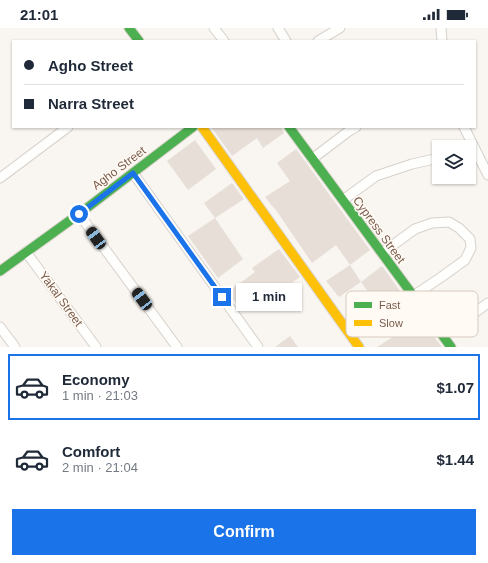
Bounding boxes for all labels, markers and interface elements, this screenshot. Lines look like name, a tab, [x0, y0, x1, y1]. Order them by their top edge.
text: 21:01	[20, 6, 58, 23]
text: Agho Street	[48, 57, 133, 74]
text: Narra Street	[48, 95, 134, 112]
map controls	[432, 140, 476, 184]
button: layers	[432, 140, 476, 184]
street label: Agho Street	[89, 143, 149, 193]
street label: Cypress Street	[350, 194, 408, 267]
route start	[70, 205, 88, 223]
car	[84, 225, 108, 251]
street label: Yakal Street	[36, 269, 86, 330]
callout: 1 min	[236, 283, 302, 311]
car	[130, 286, 154, 312]
route end	[213, 288, 231, 306]
text: 1 min	[252, 289, 286, 304]
legend	[346, 291, 478, 337]
text: Fast	[379, 299, 400, 311]
text: Slow	[379, 317, 403, 329]
icon: car	[14, 369, 50, 405]
text: Economy	[62, 371, 130, 388]
text: $1.07	[436, 379, 474, 396]
text: 1 min · 21:03	[62, 388, 138, 403]
icon: car	[14, 441, 50, 477]
text: Comfort	[62, 443, 120, 460]
text: $1.44	[436, 451, 474, 468]
text: 2 min · 21:04	[62, 460, 138, 475]
button: Confirm	[12, 509, 476, 555]

